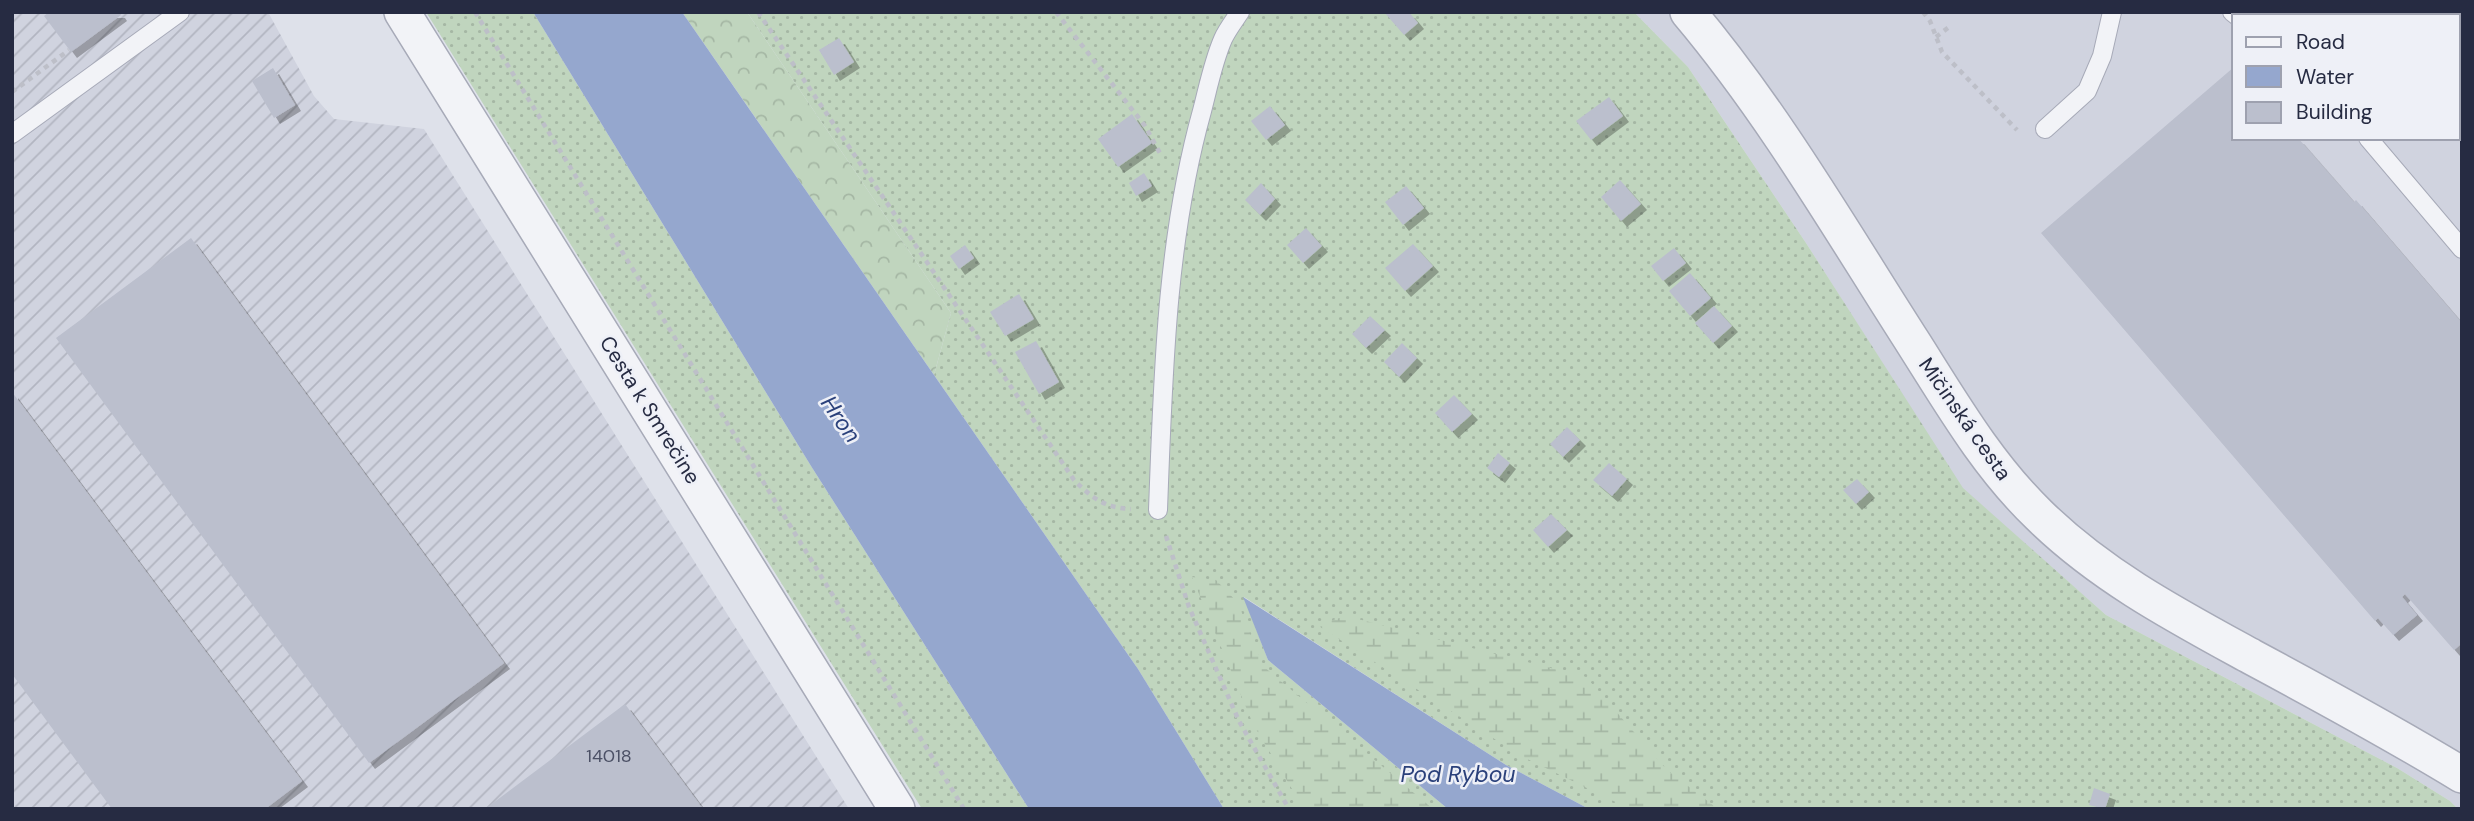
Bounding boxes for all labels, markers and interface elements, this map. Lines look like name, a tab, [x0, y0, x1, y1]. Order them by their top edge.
legend	[2232, 14, 2460, 140]
text: Road	[2296, 28, 2345, 56]
text: Water	[2296, 63, 2354, 91]
text: Building	[2296, 98, 2373, 126]
street label: Cesta k Smrečine	[593, 331, 707, 489]
street label: Mičinská cesta	[1912, 352, 2018, 486]
water label: Hron	[814, 390, 868, 448]
house number: 14018	[586, 744, 632, 768]
water label: Pod Rybou	[1400, 759, 1516, 789]

